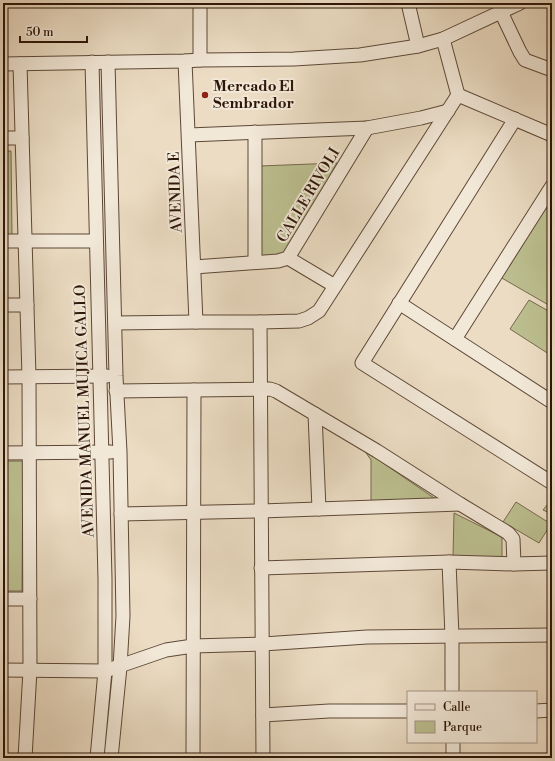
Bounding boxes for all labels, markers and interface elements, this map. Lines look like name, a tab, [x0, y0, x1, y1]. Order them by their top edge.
scale bar	[20, 18, 87, 44]
text: 50 m	[26, 25, 54, 40]
place label: Mercado El Sembrador	[213, 77, 295, 113]
marker: Mercado El Sembrador	[200, 90, 210, 100]
street label: CALLE RIVOLI	[273, 144, 344, 246]
street label: AVENIDA E	[165, 151, 186, 234]
street label: AVENIDA MANUEL MUJICA GALLO	[71, 284, 98, 539]
legend	[407, 691, 537, 743]
text: Calle	[443, 700, 470, 715]
text: Parque	[443, 720, 482, 735]

